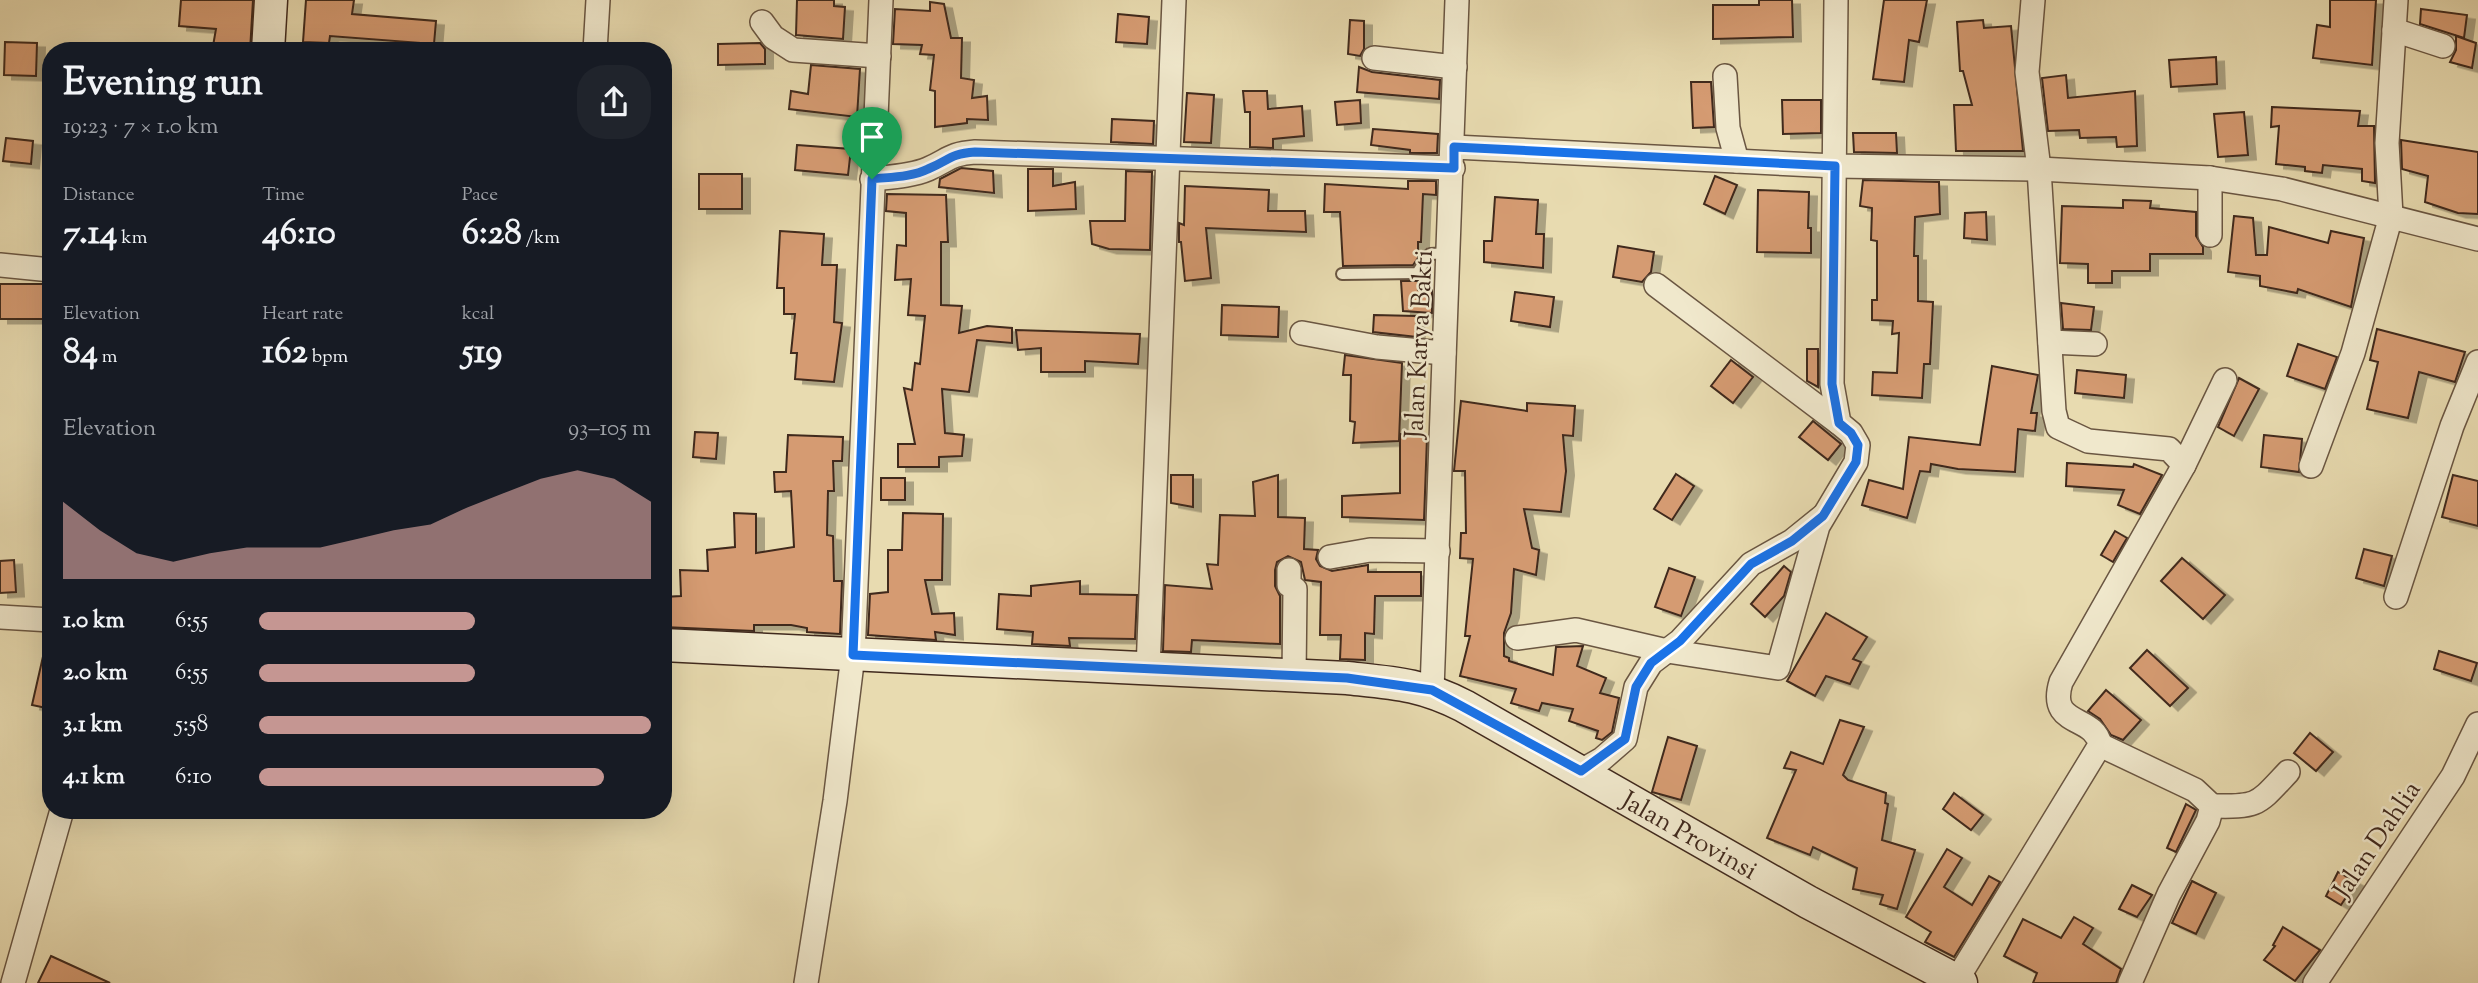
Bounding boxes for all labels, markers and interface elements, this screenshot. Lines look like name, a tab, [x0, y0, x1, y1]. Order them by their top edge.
text: Evening run	[63, 58, 263, 112]
button: share	[577, 65, 651, 139]
pin	[842, 107, 902, 179]
text: 19:23 · 7 × 1.0 km	[63, 111, 218, 144]
icon: arrive	[853, 118, 891, 156]
text: Distance	[63, 182, 135, 209]
text: Time	[262, 182, 305, 209]
text: Pace	[462, 182, 498, 209]
text: 7.14	[63, 209, 117, 260]
text: 46:10	[262, 209, 336, 260]
text: 6:28	[462, 209, 522, 260]
text: km	[117, 225, 147, 252]
text: /km	[522, 225, 560, 252]
street label: Jalan Karya Bakti	[1397, 249, 1444, 441]
text: Elevation	[63, 301, 140, 328]
text: Heart rate	[262, 301, 343, 328]
text: kcal	[462, 301, 494, 328]
text: 84	[63, 328, 98, 379]
text: 162	[262, 328, 308, 379]
text: 519	[462, 328, 502, 379]
text: m	[98, 344, 118, 371]
text: bpm	[308, 344, 348, 371]
text: Elevation	[63, 413, 156, 446]
text: 93–105 m	[568, 413, 651, 446]
text: 1.0 km	[63, 605, 125, 638]
text: 6:55	[175, 605, 208, 638]
text: 2.0 km	[63, 657, 128, 690]
text: 6:55	[175, 657, 208, 690]
text: 3.1 km	[63, 709, 122, 742]
text: 5:58	[175, 709, 208, 742]
text: 4.1 km	[63, 761, 125, 794]
text: 6:10	[175, 761, 212, 794]
street label: Jalan Dahlia	[2324, 774, 2431, 908]
street label: Jalan Provinsi	[1612, 782, 1764, 890]

